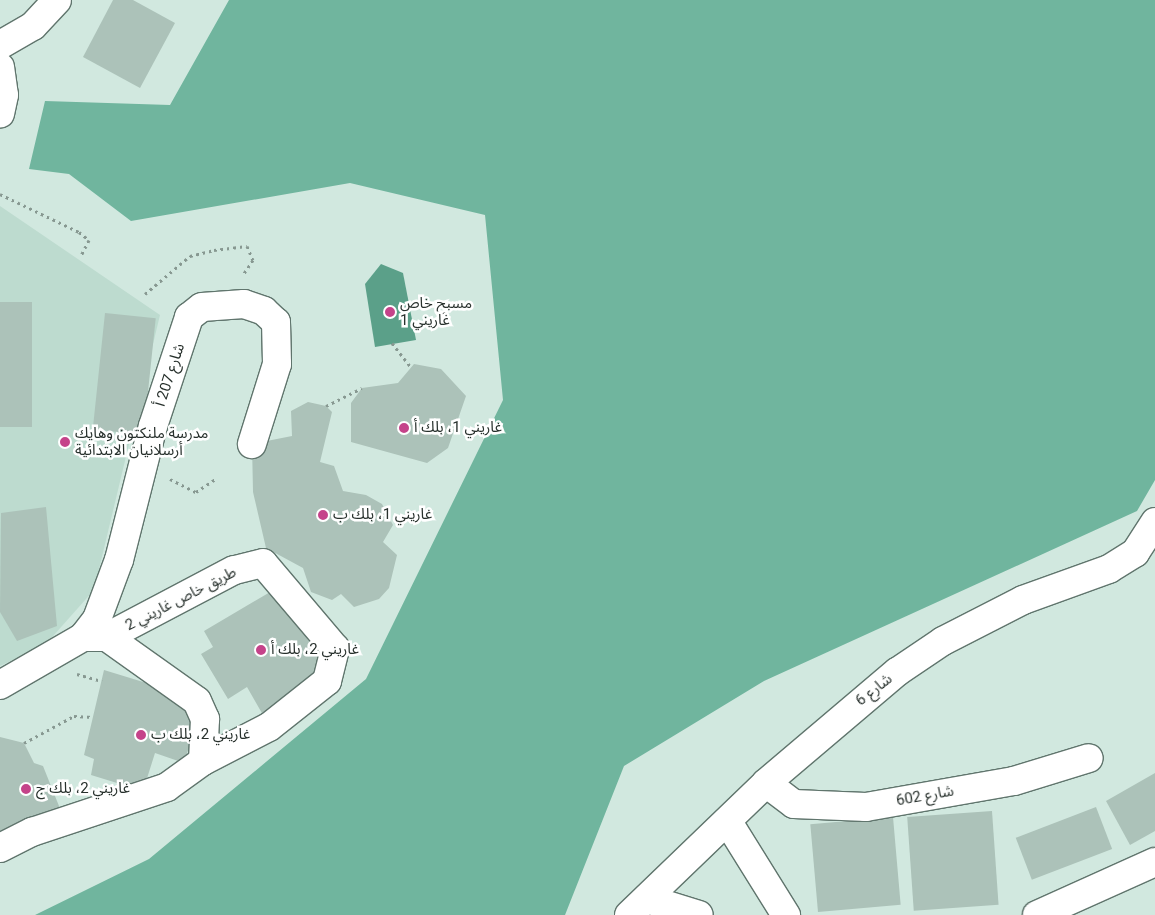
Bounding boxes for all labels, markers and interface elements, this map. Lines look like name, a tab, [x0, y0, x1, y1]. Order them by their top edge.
place label: مسبح خاص غاريني 1	[400, 294, 472, 329]
marker: مسبح خاص غاريني 1	[384, 306, 396, 318]
street label: شارع 207 أ	[151, 341, 189, 409]
place label: غاريني 1، بلك أ	[414, 419, 502, 437]
marker: غاريني 1، بلك أ	[398, 422, 410, 434]
place label: مدرسة ملنكتون وهايك أرسلانيان الابتدائية	[75, 424, 208, 459]
marker: مدرسة ملنكتون وهايك أرسلانيان الابتدائية	[59, 436, 71, 448]
place label: غاريني 1، بلك ب	[333, 506, 432, 524]
marker: غاريني 1، بلك ب	[317, 509, 329, 521]
street label: طريق خاص غاريني 2	[122, 563, 240, 635]
place label: غاريني 2، بلك أ	[271, 641, 359, 659]
marker: غاريني 2، بلك أ	[255, 644, 267, 656]
street label: شارع 6	[852, 670, 896, 710]
place label: غاريني 2، بلك ب	[151, 726, 250, 744]
marker: غاريني 2، بلك ب	[135, 729, 147, 741]
place label: غاريني 2، بلك ج	[36, 780, 130, 798]
street label: شارع 602	[895, 782, 955, 810]
marker: غاريني 2، بلك ج	[20, 783, 32, 795]

